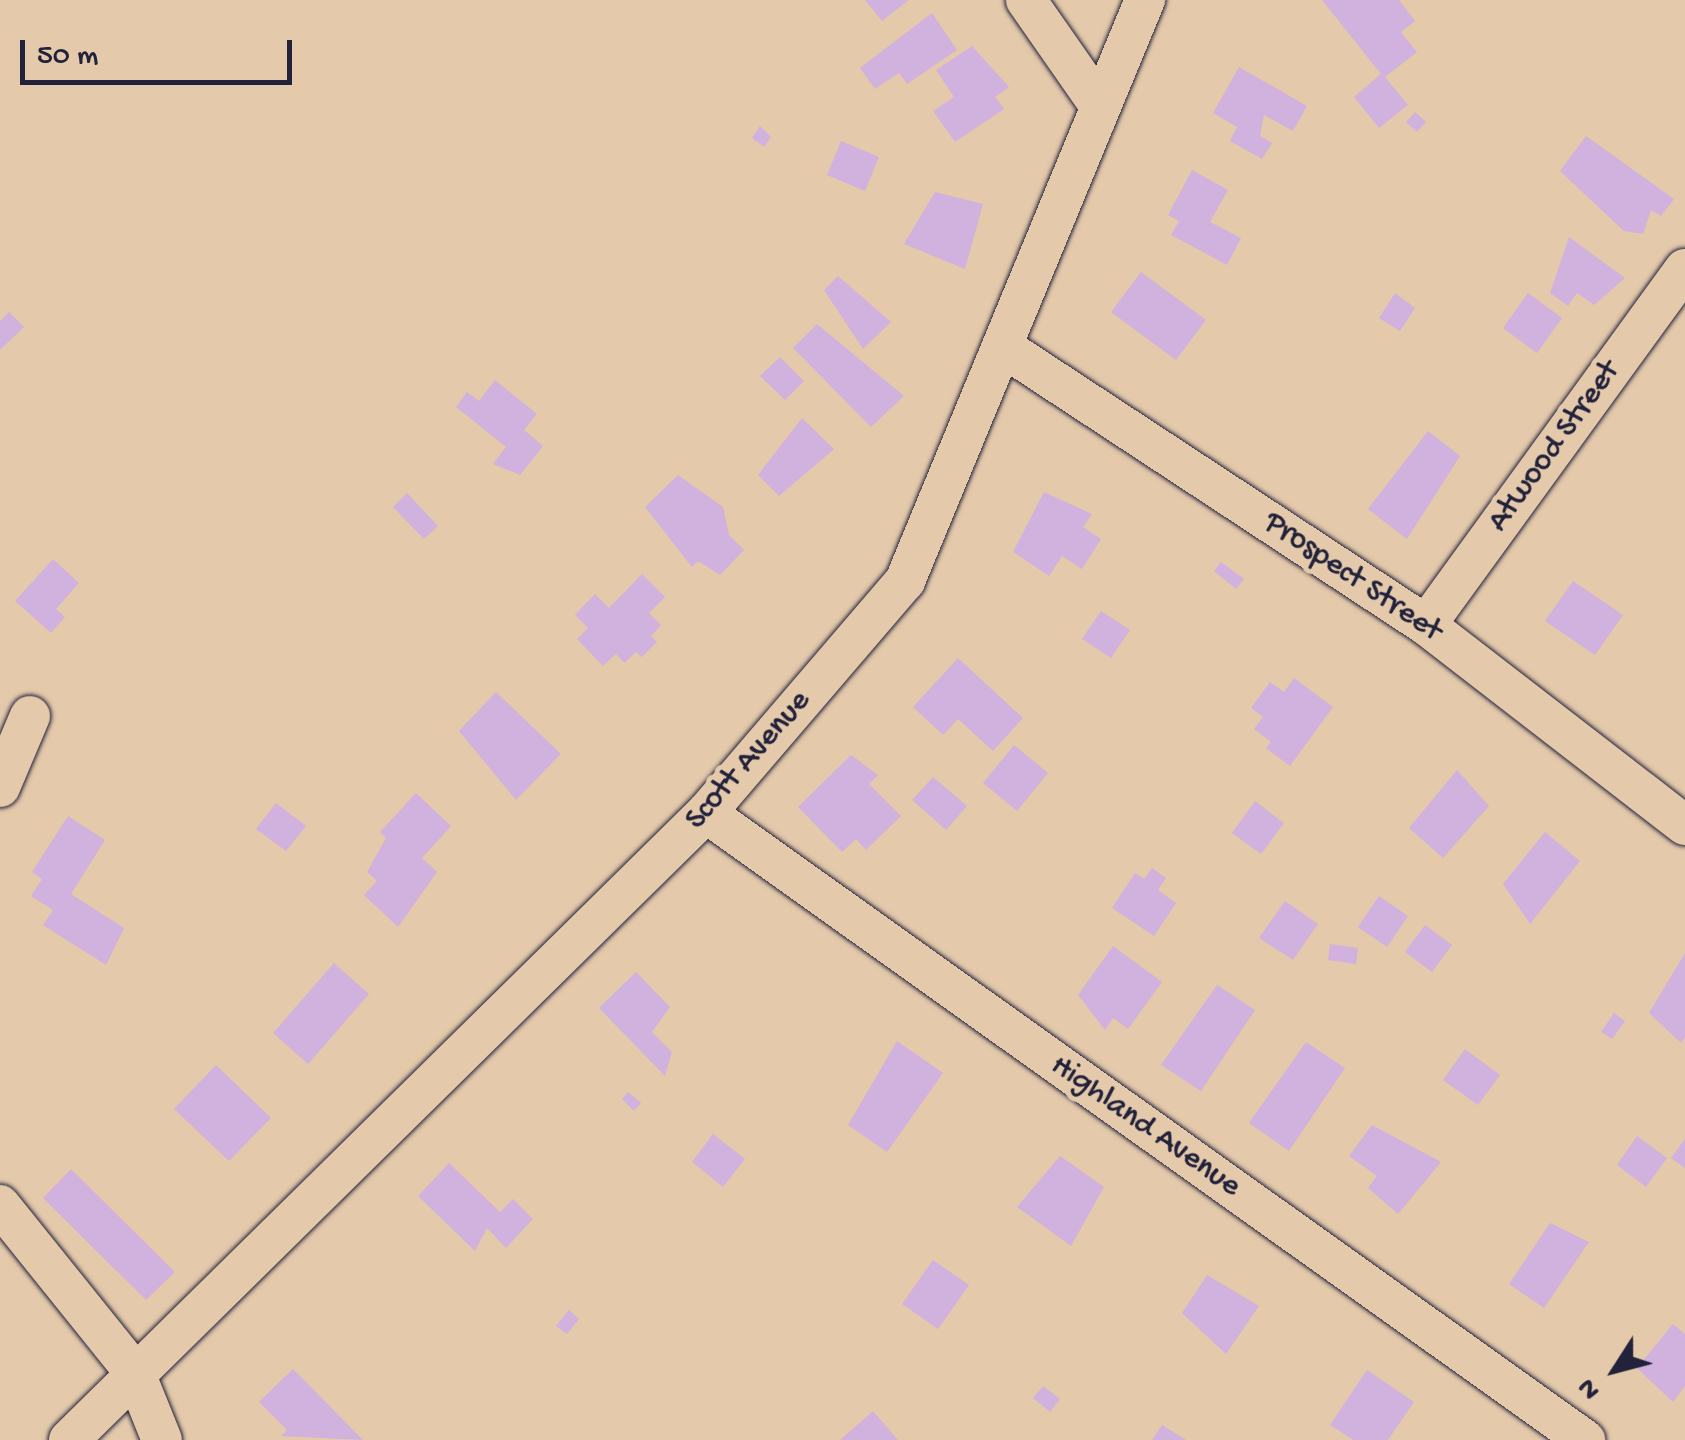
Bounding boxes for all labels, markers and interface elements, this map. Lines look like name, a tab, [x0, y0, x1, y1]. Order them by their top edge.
scale bar	[25, 20, 298, 82]
text: 50 m	[37, 40, 98, 75]
street label: Atwood Street	[1480, 354, 1630, 540]
street label: Prospect Street	[1256, 504, 1448, 652]
street label: Scott Avenue	[678, 683, 820, 839]
street label: Highland Avenue	[1043, 1047, 1247, 1207]
north arrow	[1565, 1320, 1665, 1420]
text: N	[1572, 1371, 1609, 1405]

